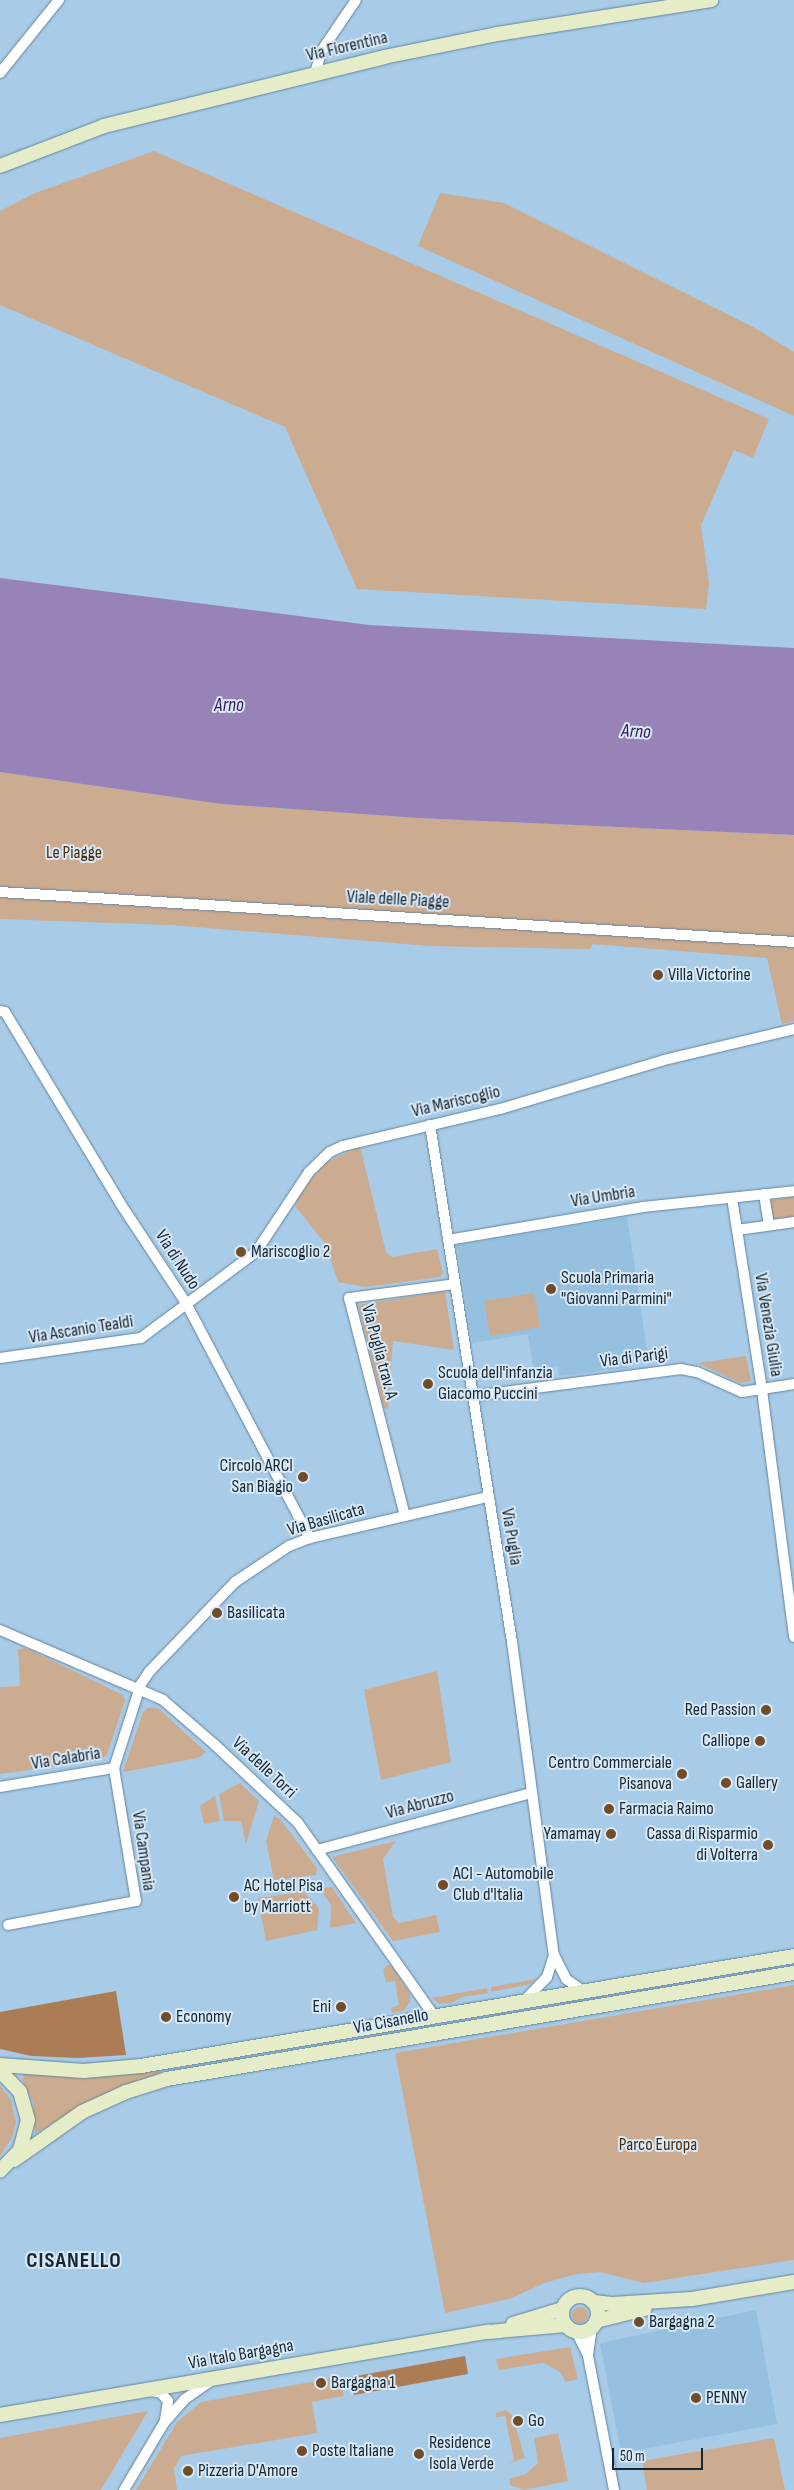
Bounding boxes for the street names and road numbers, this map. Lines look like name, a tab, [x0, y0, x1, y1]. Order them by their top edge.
street label: Via Fiorentina	[304, 27, 390, 67]
street label: Viale delle Piagge	[346, 887, 450, 913]
street label: Via Mariscoglio	[410, 1081, 502, 1123]
street label: Via Umbria	[569, 1181, 637, 1213]
street label: Via di Nudo	[150, 1226, 204, 1294]
street label: Via Venezia Giulia	[749, 1272, 787, 1378]
street label: Via Puglia trav. A	[356, 1302, 402, 1402]
street label: Via Ascanio Tealdi	[27, 1311, 135, 1349]
street label: Via di Parigi	[599, 1343, 669, 1373]
street label: Via Basilicata	[285, 1499, 367, 1541]
street label: Via Puglia	[496, 1507, 526, 1567]
street label: Via delle Torri	[227, 1733, 301, 1803]
street label: Via Calabria	[30, 1743, 102, 1775]
street label: Via Abruzzo	[384, 1786, 456, 1824]
street label: Via Campania	[127, 1810, 159, 1892]
street label: Via Cisanello	[352, 2005, 430, 2039]
street label: Via Italo Bargagna	[187, 2335, 295, 2375]

